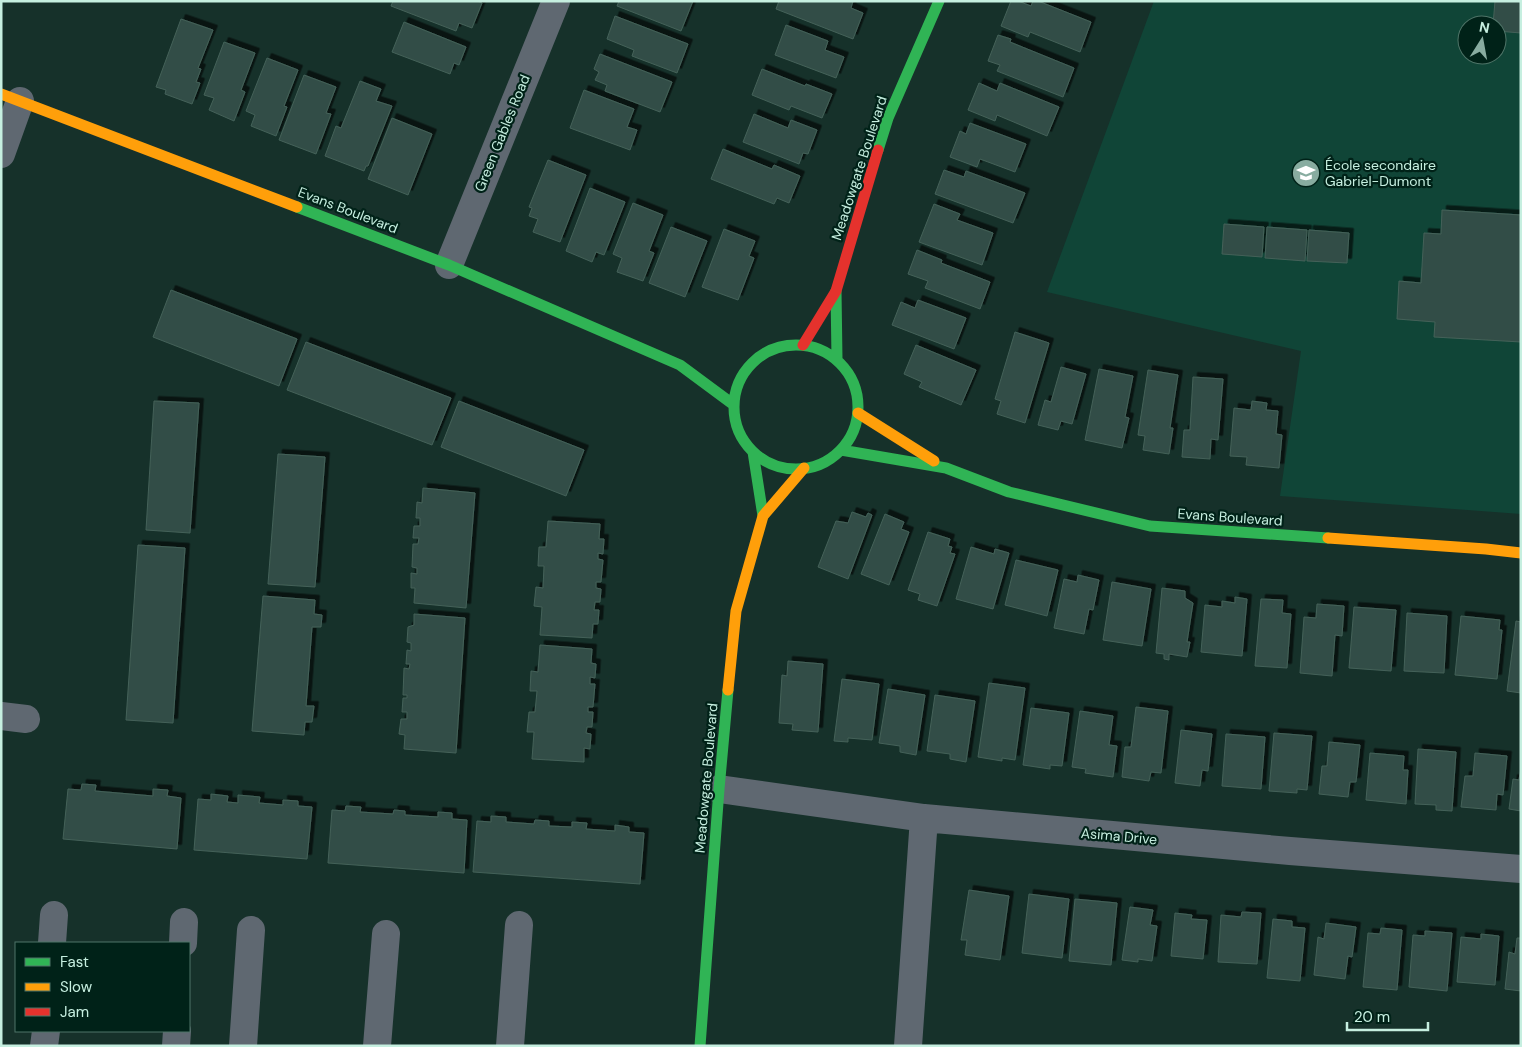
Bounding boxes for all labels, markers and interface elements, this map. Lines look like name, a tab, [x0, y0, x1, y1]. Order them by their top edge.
north arrow	[1457, 15, 1507, 65]
text: N	[1478, 17, 1491, 37]
street label: Green Gables Road	[470, 72, 534, 194]
street label: Meadowgate Boulevard	[827, 94, 891, 242]
place label: École secondaire Gabriel-Dumont	[1325, 156, 1436, 190]
school or university icon: École secondaire Gabriel-Dumont	[1291, 158, 1321, 188]
street label: Evans Boulevard	[296, 183, 400, 237]
street label: Evans Boulevard	[1177, 504, 1283, 530]
street label: Meadowgate Boulevard	[690, 702, 722, 854]
street label: Asima Drive	[1080, 824, 1158, 848]
legend	[15, 942, 190, 1032]
text: Fast	[60, 952, 89, 972]
text: Slow	[60, 977, 93, 997]
scale bar	[1347, 1000, 1428, 1032]
text: Jam	[60, 1002, 89, 1022]
text: 20 m	[1354, 1007, 1390, 1027]

